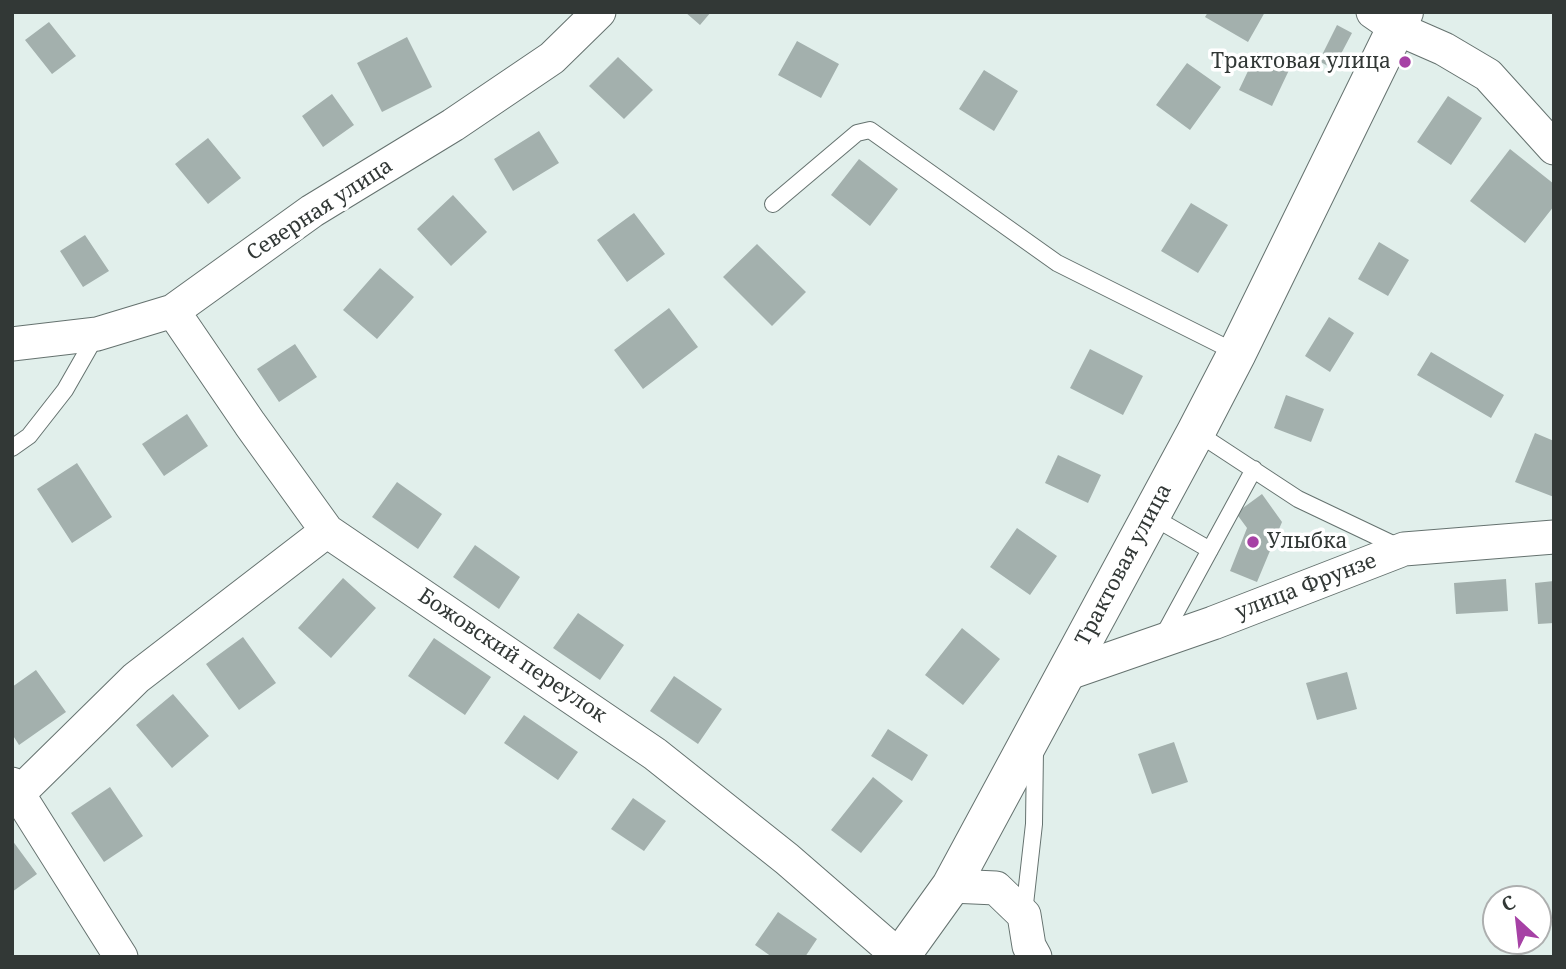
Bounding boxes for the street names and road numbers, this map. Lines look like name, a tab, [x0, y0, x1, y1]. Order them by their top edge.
street label: Северная улица	[242, 154, 398, 266]
street label: Трактовая улица	[1071, 480, 1177, 650]
street label: улица Фрунзе	[1232, 549, 1380, 625]
street label: Божовский переулок	[413, 584, 611, 728]

